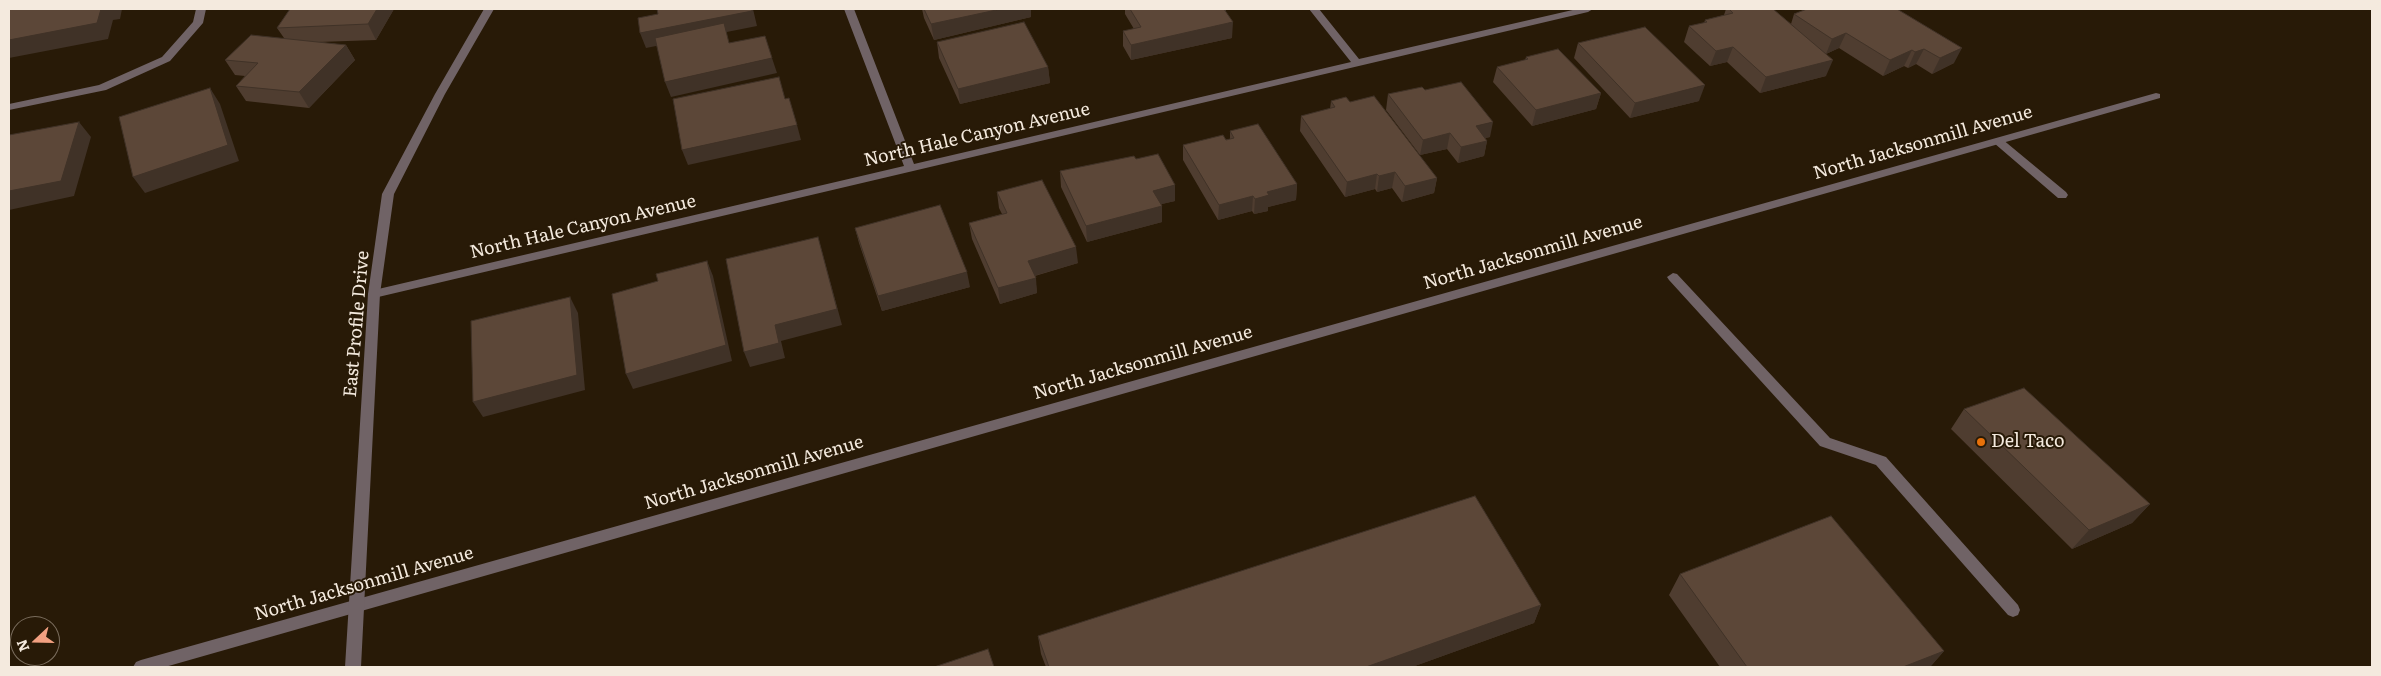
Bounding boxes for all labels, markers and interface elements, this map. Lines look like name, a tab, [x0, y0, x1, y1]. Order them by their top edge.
street label: North Hale Canyon Avenue	[862, 98, 1092, 172]
street label: North Jacksonmill Avenue	[1811, 101, 2035, 185]
street label: North Hale Canyon Avenue	[468, 190, 698, 264]
street label: North Jacksonmill Avenue	[1421, 211, 1645, 295]
street label: East Profile Drive	[340, 250, 374, 398]
street label: North Jacksonmill Avenue	[1031, 321, 1255, 405]
street label: North Jacksonmill Avenue	[642, 431, 866, 515]
place label: Del Taco	[1991, 431, 2065, 453]
marker: Del Taco	[1975, 436, 1987, 448]
street label: North Jacksonmill Avenue	[252, 542, 476, 626]
north arrow	[10, 616, 60, 666]
text: N	[10, 637, 33, 655]

